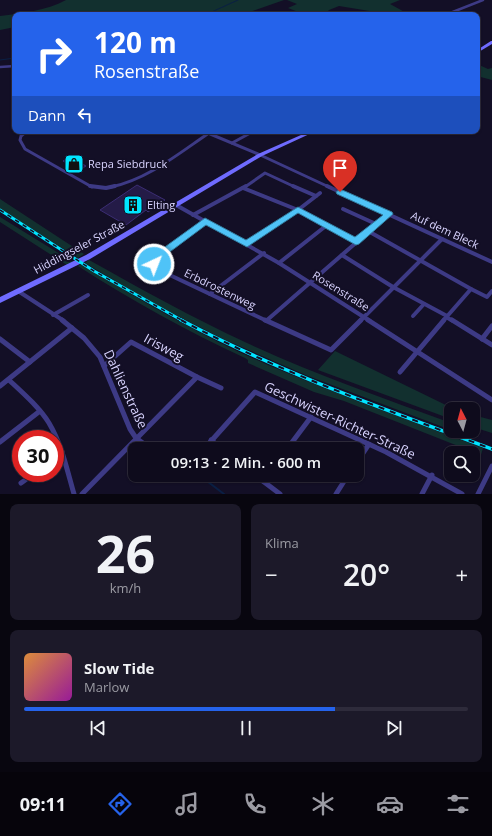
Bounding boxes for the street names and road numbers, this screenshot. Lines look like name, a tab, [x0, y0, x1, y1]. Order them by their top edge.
street label: Auf dem Bleck	[409, 207, 482, 252]
street label: Hiddingseler Straße	[31, 216, 127, 277]
street label: Erbdrostenweg	[182, 265, 259, 312]
street label: Rosenstraße	[310, 267, 373, 314]
street label: Irisweg	[141, 329, 187, 365]
street label: Dahlienstraße	[100, 347, 152, 431]
street label: Geschwister-Richter-Straße	[262, 377, 418, 463]

